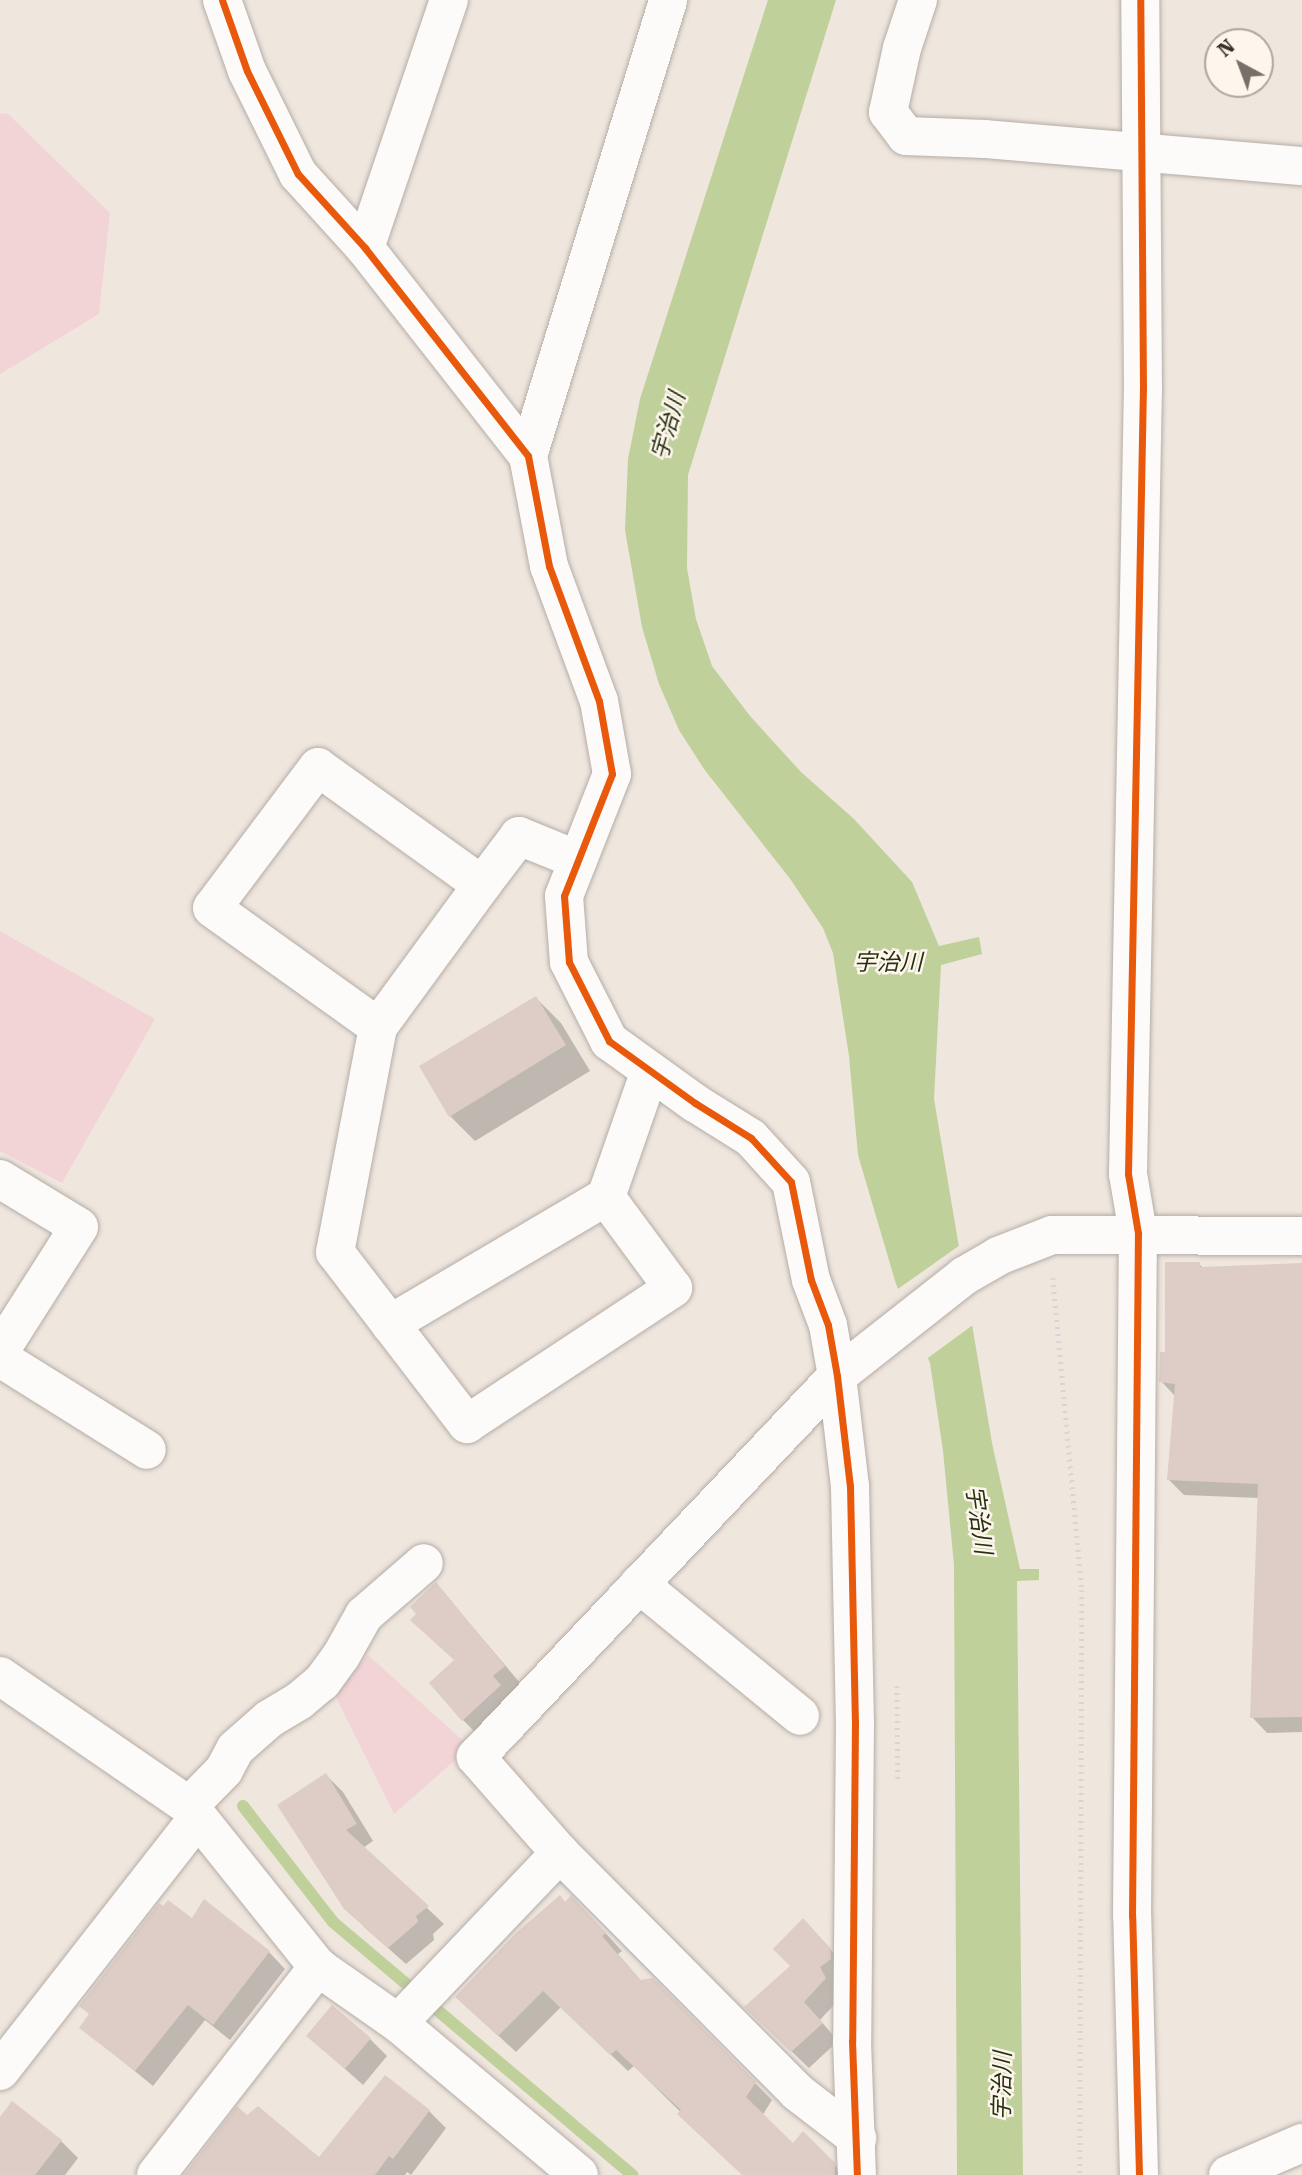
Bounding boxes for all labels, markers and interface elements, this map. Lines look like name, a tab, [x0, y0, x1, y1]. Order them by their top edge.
north arrow	[1204, 28, 1274, 98]
text: N	[1213, 35, 1239, 62]
water label: 宇治川	[646, 389, 692, 463]
water label: 宇治川	[854, 949, 922, 977]
water label: 宇治川	[960, 1484, 996, 1556]
water label: 宇治川	[989, 2051, 1017, 2121]

